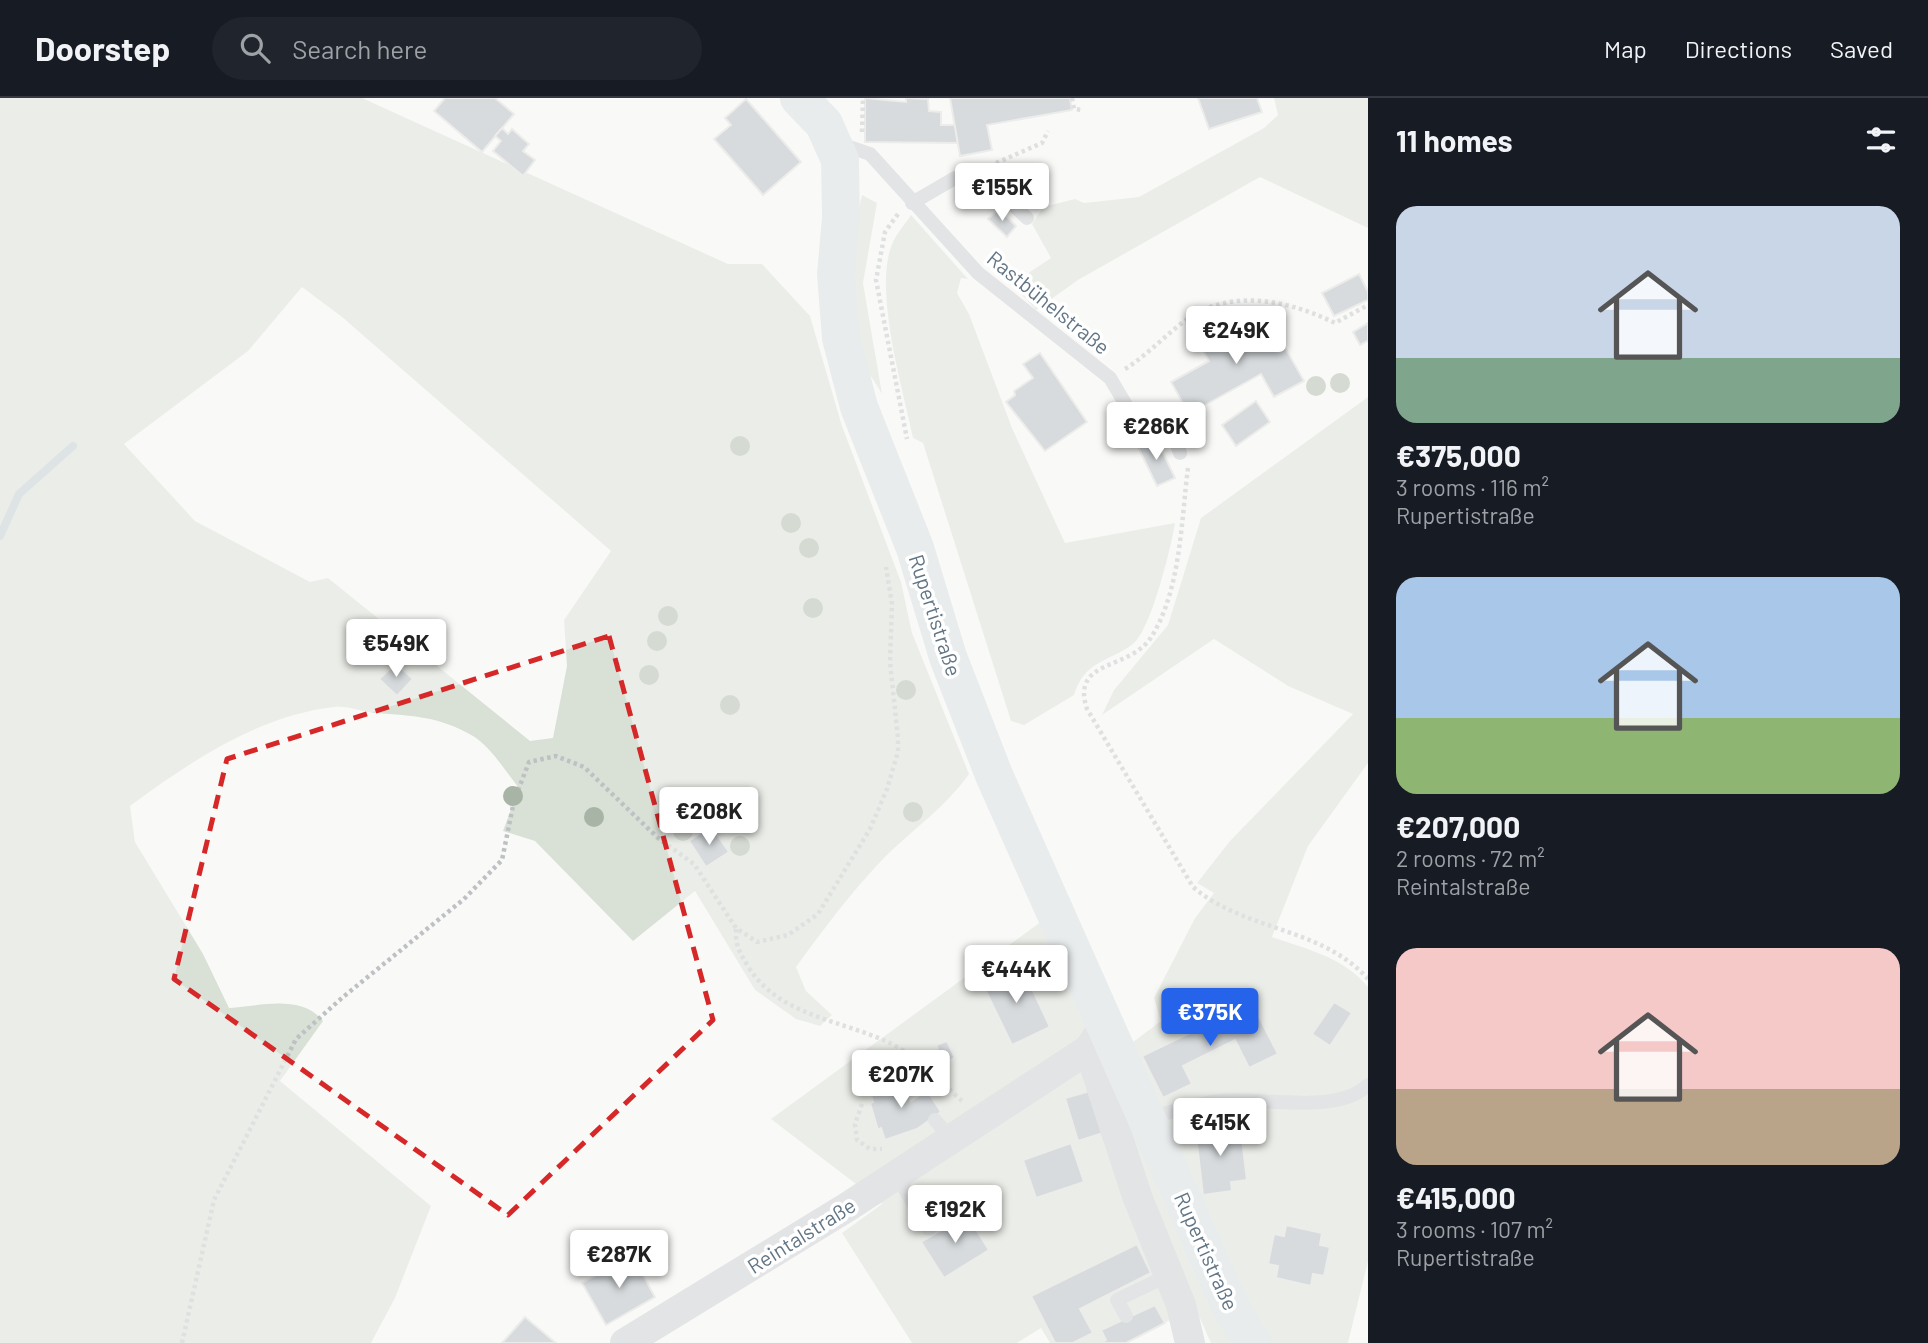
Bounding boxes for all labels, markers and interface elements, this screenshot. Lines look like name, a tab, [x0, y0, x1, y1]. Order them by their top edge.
search box	[212, 17, 702, 80]
text: Doorstep	[35, 28, 170, 68]
icon: search	[236, 29, 274, 67]
text: Search here	[292, 33, 427, 64]
text: Map	[1604, 34, 1647, 63]
text: Directions	[1685, 34, 1792, 63]
text: Saved	[1830, 34, 1893, 63]
icon: filters	[1862, 121, 1900, 159]
text: 11 homes	[1396, 122, 1513, 158]
pin: €155K	[953, 164, 1051, 223]
text: €155K	[971, 172, 1033, 200]
street label: Rastbühelstraße	[983, 245, 1115, 359]
icon: home	[1585, 252, 1711, 378]
pin: €249K	[1187, 306, 1285, 366]
text: €249K	[1202, 315, 1270, 343]
pin: €286K	[1107, 402, 1205, 462]
text: €286K	[1123, 411, 1189, 439]
text: €375,000	[1396, 437, 1521, 473]
text: 3 rooms · 116 m²	[1396, 473, 1549, 501]
text: Rupertistraße	[1396, 501, 1535, 529]
street label: Rupertistraße	[905, 551, 967, 679]
pin: €549K	[347, 620, 445, 679]
icon: home	[1585, 623, 1711, 749]
text: €549K	[362, 628, 430, 656]
pin: €208K	[660, 788, 758, 847]
text: €208K	[675, 796, 743, 824]
text: €207,000	[1396, 808, 1520, 844]
text: 2 rooms · 72 m²	[1396, 844, 1545, 872]
text: Reintalstraße	[1396, 872, 1531, 900]
pin: €444K	[967, 946, 1065, 1005]
text: €444K	[981, 954, 1051, 982]
pin: €375K	[1161, 988, 1259, 1048]
icon: home	[1585, 994, 1711, 1120]
text: €375K	[1177, 997, 1243, 1025]
pin: €207K	[852, 1051, 950, 1110]
text: €207K	[868, 1059, 934, 1087]
pin: €415K	[1171, 1098, 1269, 1158]
text: €415K	[1189, 1107, 1251, 1135]
text: €415,000	[1396, 1179, 1516, 1215]
pin: €192K	[906, 1186, 1004, 1245]
street label: Rupertistraße	[1170, 1188, 1244, 1314]
street label: Reintalstraße	[742, 1192, 860, 1278]
text: €192K	[924, 1194, 986, 1222]
text: 3 rooms · 107 m²	[1396, 1215, 1553, 1243]
pin: €287K	[570, 1230, 668, 1290]
text: €287K	[586, 1239, 652, 1267]
text: Rupertistraße	[1396, 1243, 1535, 1271]

